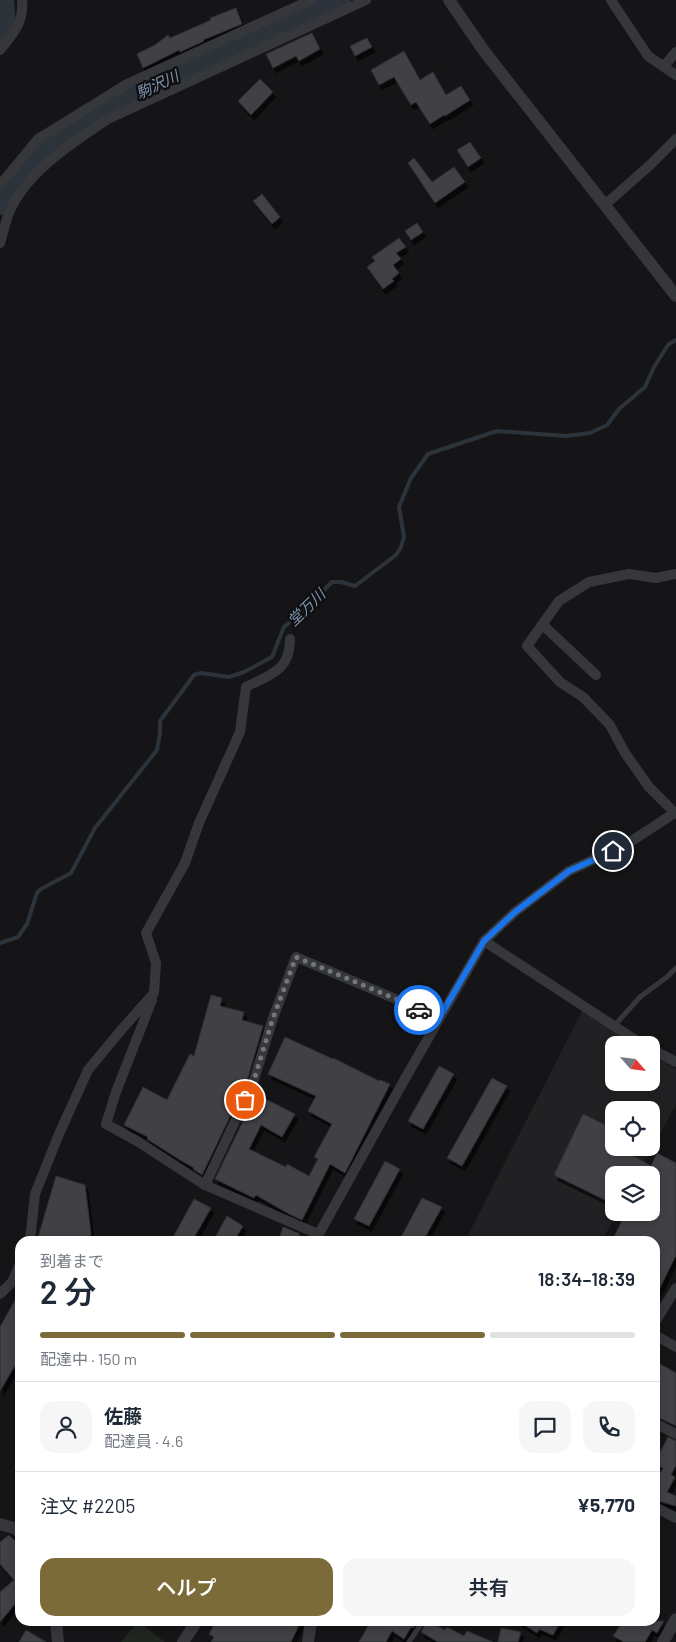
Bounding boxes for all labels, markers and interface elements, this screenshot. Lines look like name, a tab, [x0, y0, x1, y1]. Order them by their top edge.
water label: 駒沢川	[133, 65, 183, 102]
water label: 堂万川	[284, 584, 330, 629]
pin	[592, 830, 634, 872]
icon: home	[599, 837, 627, 865]
courier	[394, 985, 444, 1035]
icon: car	[405, 996, 433, 1024]
north arrow	[605, 1036, 660, 1091]
map controls	[605, 1036, 660, 1221]
pin	[224, 1079, 266, 1121]
icon: bag	[231, 1086, 259, 1114]
button: locate	[605, 1101, 660, 1156]
button: layers	[605, 1166, 660, 1221]
text: 到着まで	[40, 1251, 104, 1270]
text: 18:34–18:39	[538, 1267, 635, 1290]
text: 2 分	[40, 1272, 96, 1310]
text: 配達中 · 150 m	[40, 1349, 137, 1368]
button: person	[40, 1401, 92, 1453]
button: chat	[519, 1401, 571, 1453]
button: phone	[583, 1401, 635, 1453]
text: 佐藤	[104, 1404, 142, 1427]
text: 配達員 · 4.6	[104, 1431, 183, 1450]
text: ¥5,770	[577, 1493, 635, 1516]
text: 注文 #2205	[40, 1494, 135, 1517]
button: ヘルプ	[40, 1558, 333, 1616]
button: 共有	[343, 1558, 635, 1616]

